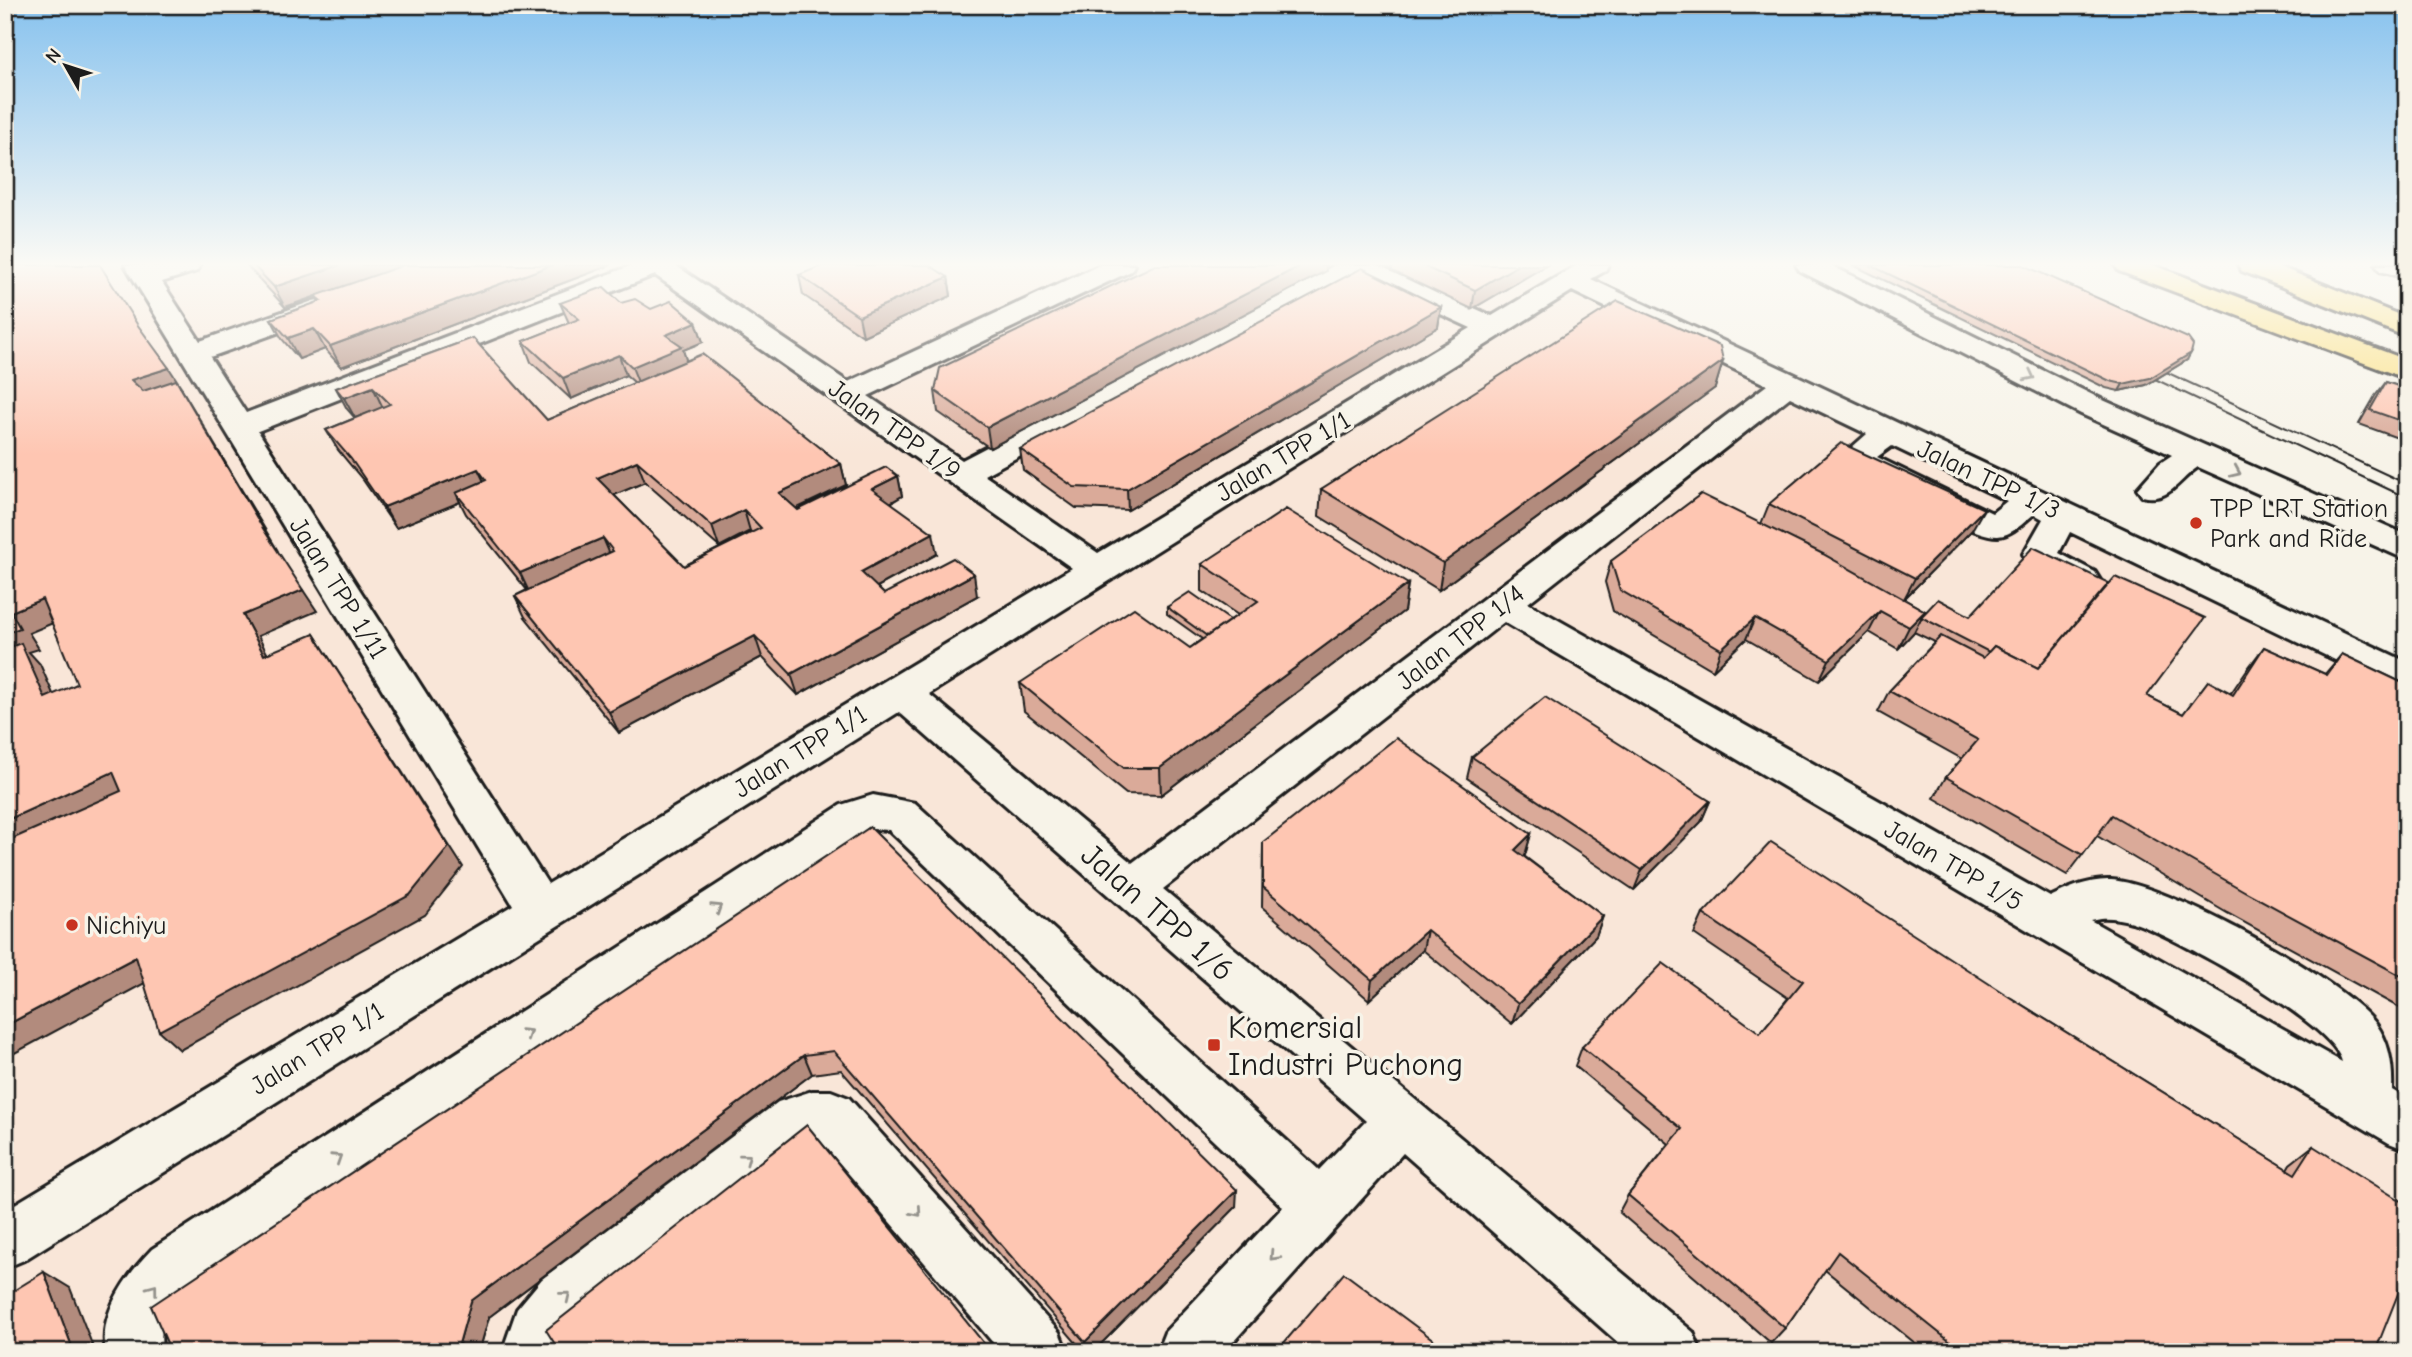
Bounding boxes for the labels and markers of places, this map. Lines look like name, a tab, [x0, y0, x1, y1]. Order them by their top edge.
place label: TPP LRT Station Park and Ride	[2210, 494, 2388, 554]
marker: TPP LRT Station Park and Ride	[2188, 515, 2204, 531]
place label: Nichiyu	[86, 911, 166, 941]
marker: Nichiyu	[64, 917, 80, 933]
place label: Komersial Industri Puchong	[1228, 1009, 1463, 1083]
marker: Komersial Industri Puchong	[1206, 1037, 1222, 1053]

